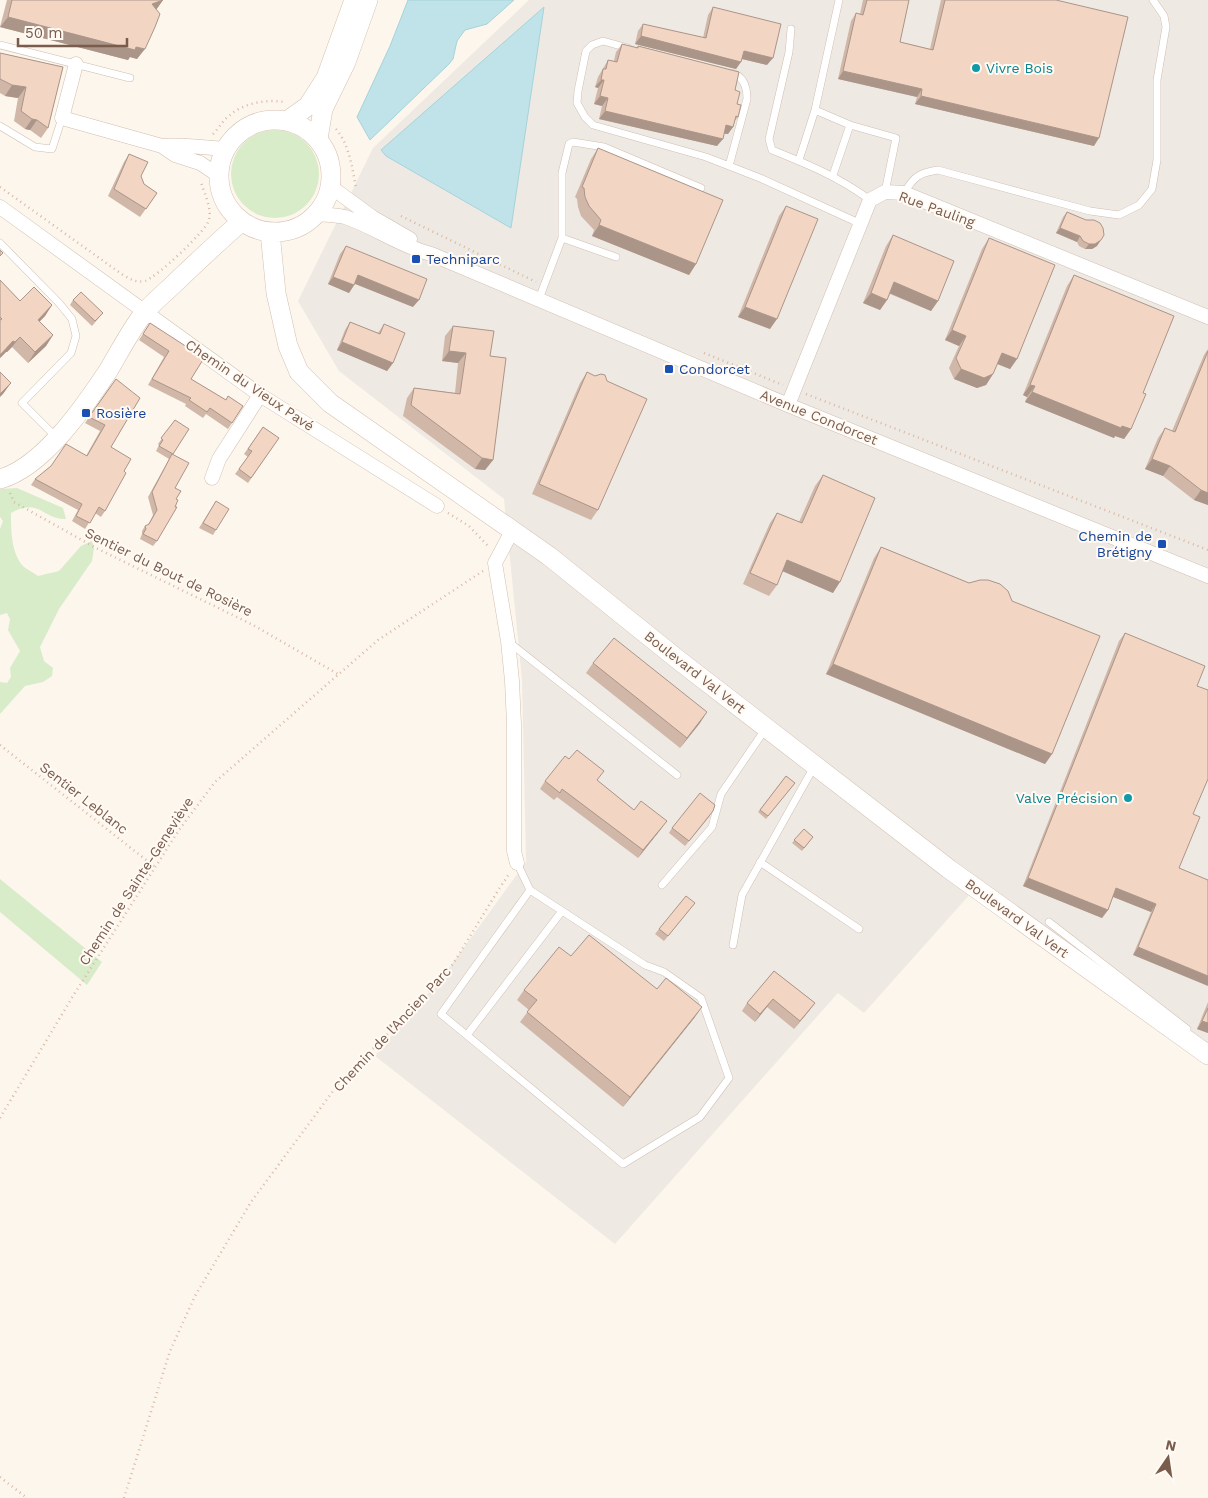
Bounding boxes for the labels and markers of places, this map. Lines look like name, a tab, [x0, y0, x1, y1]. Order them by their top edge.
place label: Vivre Bois	[986, 60, 1053, 76]
marker: Vivre Bois	[970, 62, 982, 74]
place label: Techniparc	[426, 251, 500, 267]
marker: Techniparc	[410, 253, 422, 265]
place label: Condorcet	[679, 361, 750, 377]
marker: Condorcet	[663, 363, 675, 375]
place label: Rosière	[96, 405, 146, 421]
marker: Rosière	[80, 407, 92, 419]
place label: Chemin de Brétigny	[1078, 528, 1153, 560]
marker: Chemin de Brétigny	[1156, 538, 1168, 550]
place label: Valve Précision	[1016, 790, 1118, 806]
marker: Valve Précision	[1122, 792, 1134, 804]

